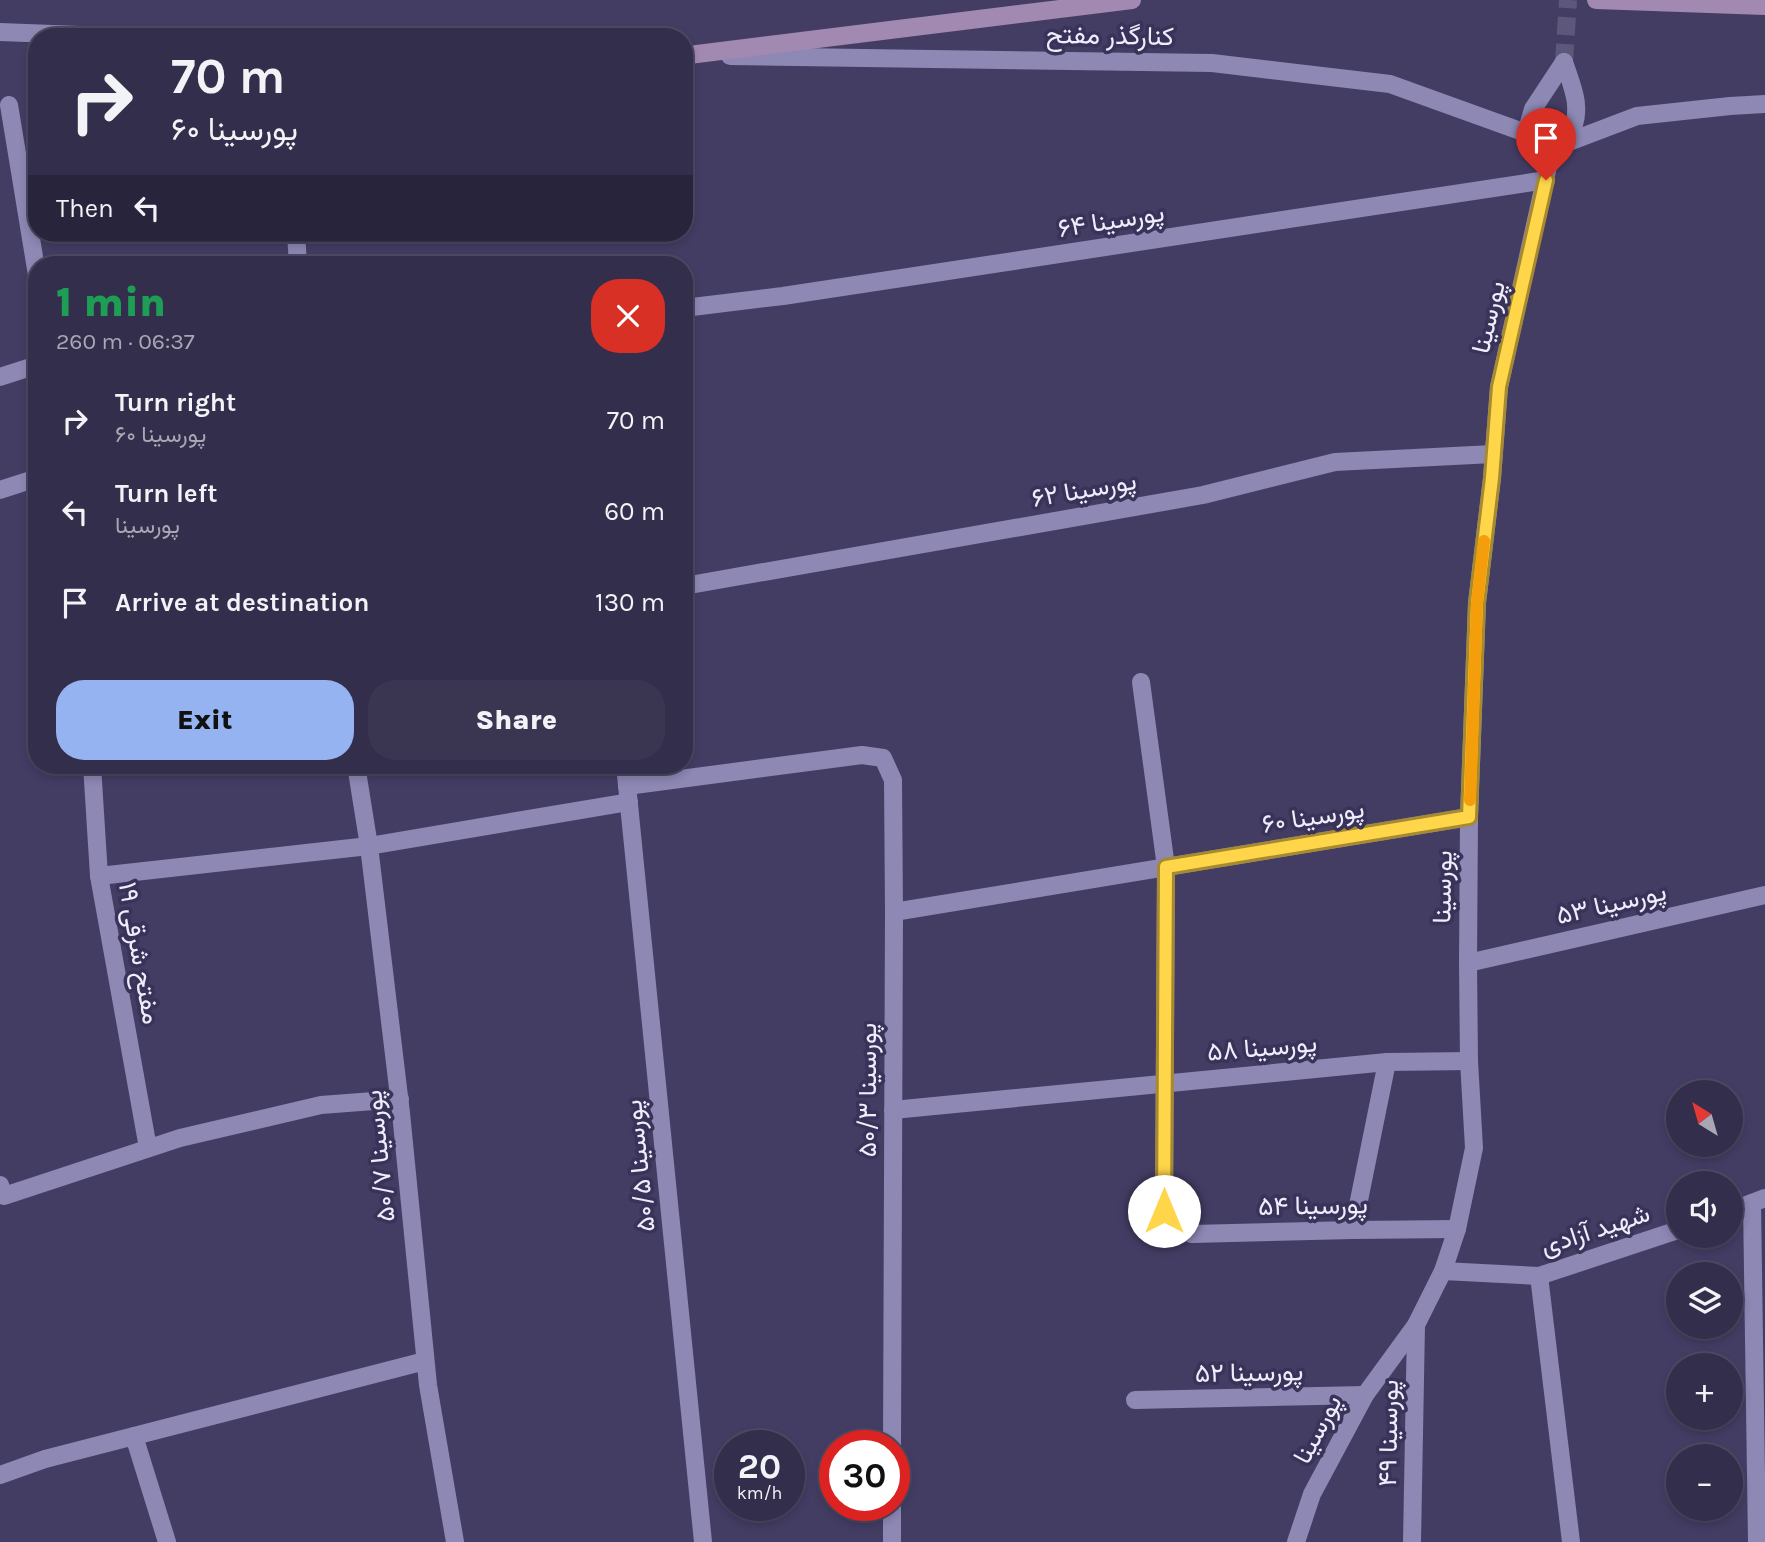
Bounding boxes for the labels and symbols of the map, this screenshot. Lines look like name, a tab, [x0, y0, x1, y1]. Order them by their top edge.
street label: کنارگذر مفتح	[1046, 19, 1174, 54]
pin	[1516, 108, 1576, 180]
street label: پورسینا ۶۴	[1056, 197, 1167, 246]
street label: پورسینا	[1465, 278, 1514, 357]
street label: پورسینا ۶۲	[1029, 465, 1139, 516]
street label: پورسینا ۶۰	[1260, 793, 1367, 842]
street label: پورسینا	[1426, 850, 1461, 924]
street label: پورسینا ۵۳	[1553, 876, 1670, 933]
street label: مفتح شرقی ۱۹	[110, 880, 167, 1027]
street label: پورسینا ۵۰/۳	[852, 1023, 885, 1157]
street label: پورسینا ۵۸	[1206, 1027, 1318, 1070]
north arrow	[1666, 1080, 1743, 1157]
street label: پورسینا ۵۰/۷	[357, 1088, 404, 1223]
street label: پورسینا ۵۰/۵	[617, 1098, 664, 1233]
position arrow	[1127, 1174, 1201, 1248]
street label: پورسینا ۵۴	[1258, 1189, 1368, 1224]
street label: شهید آزادی	[1537, 1197, 1654, 1262]
street label: پورسینا ۵۲	[1194, 1356, 1304, 1391]
street label: پورسینا ۴۹	[1372, 1379, 1407, 1487]
street label: پورسینا	[1287, 1390, 1350, 1470]
speed limit sign: 30	[819, 1430, 910, 1521]

